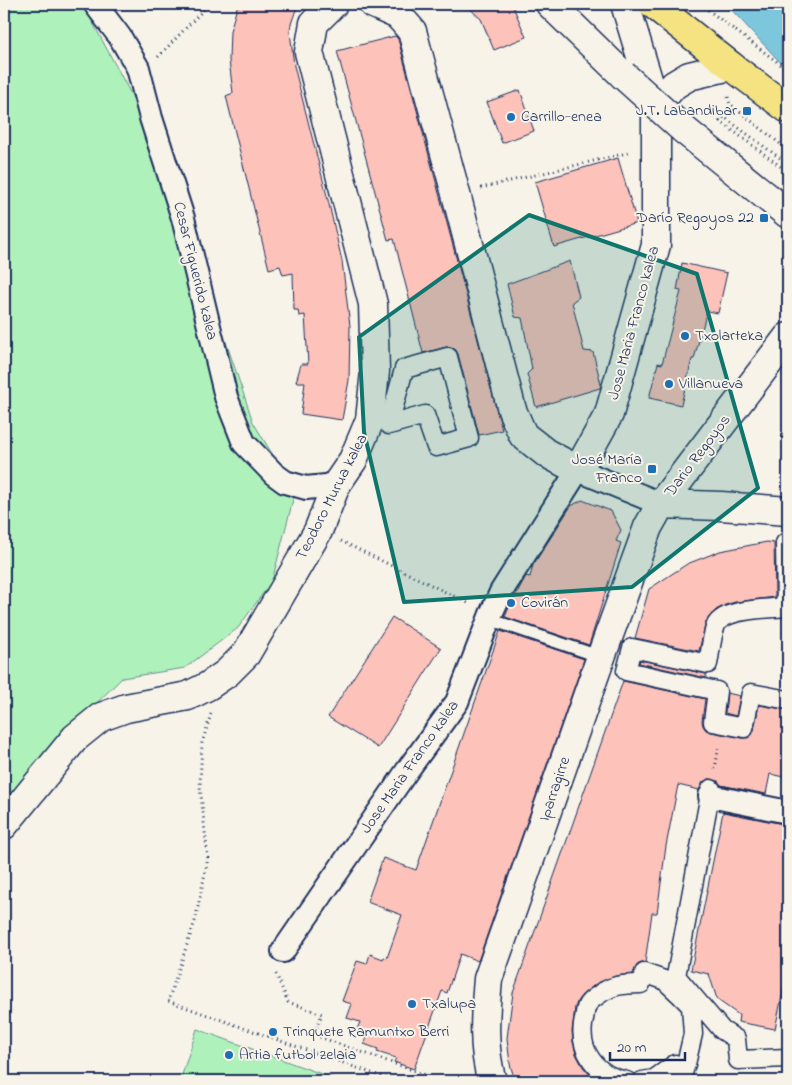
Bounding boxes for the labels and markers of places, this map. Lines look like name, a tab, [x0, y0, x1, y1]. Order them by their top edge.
place label: J.T. Labandibar	[636, 99, 737, 123]
place label: Carrillo-enea	[521, 105, 602, 129]
marker: J.T. Labandibar	[741, 105, 753, 117]
marker: Carrillo-enea	[505, 111, 517, 123]
place label: Darío Regoyos 22	[635, 206, 754, 230]
marker: Darío Regoyos 22	[758, 212, 770, 224]
place label: Txolarteka	[695, 324, 763, 348]
marker: Txolarteka	[679, 330, 691, 342]
place label: Villanueva	[678, 372, 743, 396]
marker: Villanueva	[663, 378, 675, 390]
place label: José María Franco	[572, 448, 642, 490]
marker: José María Franco	[646, 463, 658, 475]
place label: Covirán	[521, 591, 568, 615]
marker: Covirán	[505, 597, 517, 609]
place label: Txalupa	[422, 992, 476, 1016]
marker: Txalupa	[406, 998, 418, 1010]
place label: Trinquete Ramuntxo Berri	[283, 1020, 450, 1044]
marker: Trinquete Ramuntxo Berri	[267, 1026, 279, 1038]
place label: Artia futbol zelaia	[239, 1043, 356, 1067]
marker: Artia futbol zelaia	[223, 1049, 235, 1061]

